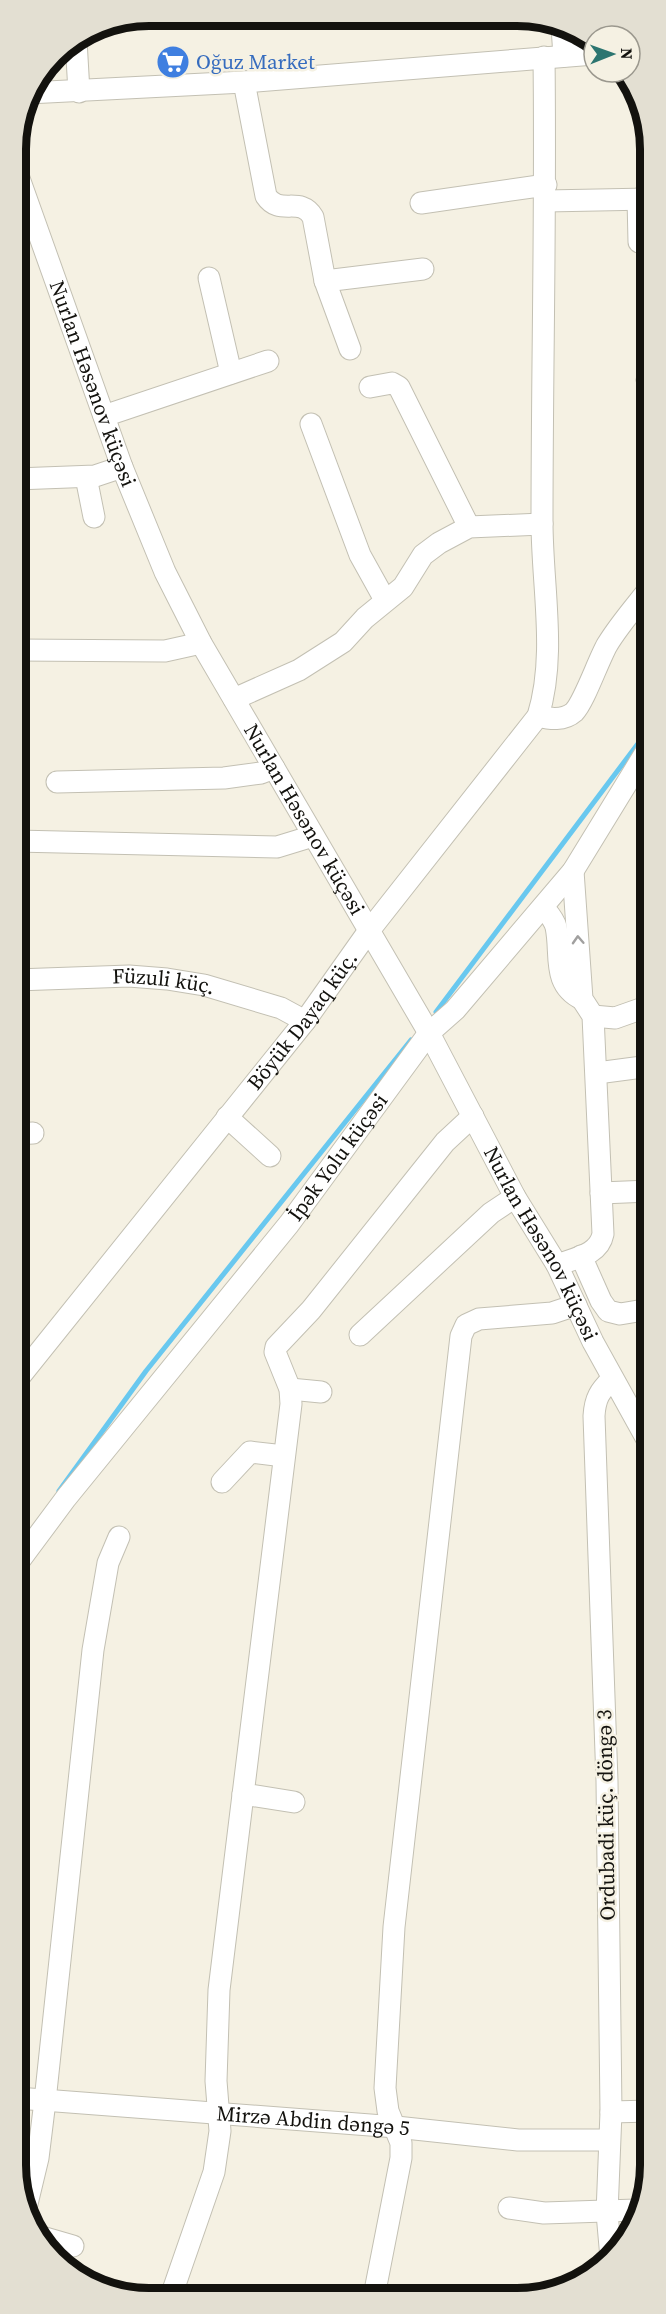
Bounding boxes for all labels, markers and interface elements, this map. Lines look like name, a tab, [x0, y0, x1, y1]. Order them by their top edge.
north arrow	[582, 24, 642, 84]
supermarket icon: Oğuz Market	[155, 44, 191, 80]
place label: Oğuz Market	[196, 47, 315, 76]
text: N	[616, 48, 638, 60]
street label: Nurlan Həsənov küçəsi	[43, 276, 143, 491]
street label: Nurlan Həsənov küçəsi	[237, 718, 372, 920]
one-way arrow	[572, 936, 585, 945]
street label: Böyük Dayaq küç.	[240, 945, 364, 1096]
street label: Füzuli küç.	[112, 961, 219, 1002]
street label: İpək Yolu küçəsi	[281, 1087, 394, 1227]
street label: Nurlan Həsənov küçəsi	[477, 1141, 605, 1345]
street label: Ordubadi küç. döngə 3	[589, 1709, 622, 1921]
street label: Mirzə Abdin dəngə 5	[215, 2098, 411, 2142]

